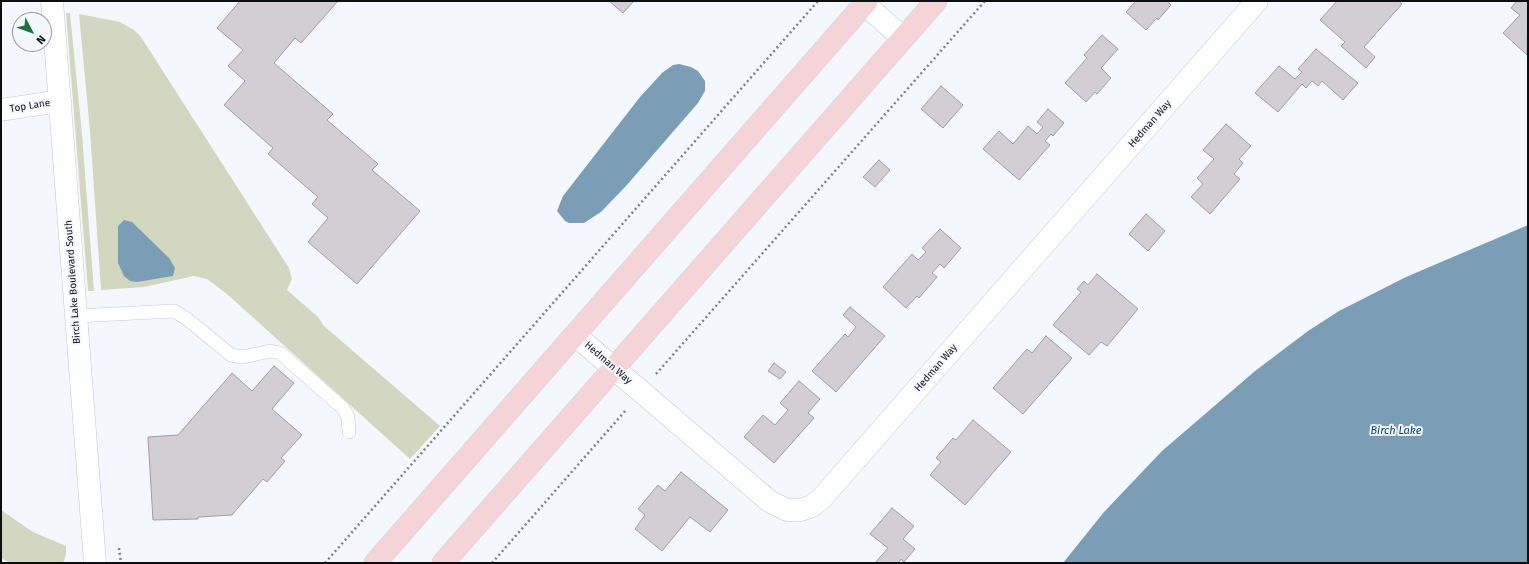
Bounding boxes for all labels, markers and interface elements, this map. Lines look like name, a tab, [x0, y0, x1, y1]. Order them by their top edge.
north arrow	[12, 12, 52, 52]
text: N	[33, 33, 48, 47]
street label: Top Lane	[9, 97, 51, 115]
street label: Hedman Way	[1126, 98, 1174, 150]
street label: Birch Lake Boulevard South	[63, 220, 83, 344]
street label: Hedman Way	[582, 339, 634, 387]
street label: Hedman Way	[912, 342, 960, 394]
water label: Birch Lake	[1370, 424, 1422, 438]

